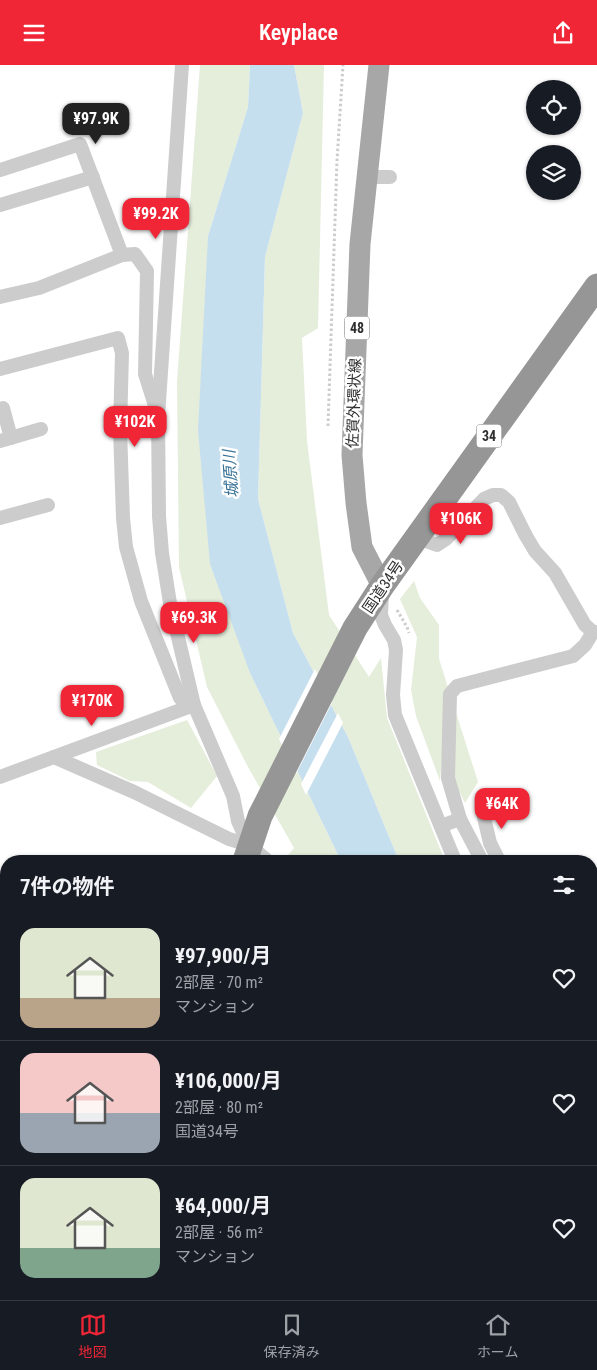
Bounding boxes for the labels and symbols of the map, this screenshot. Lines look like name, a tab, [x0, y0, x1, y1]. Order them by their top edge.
pin: ¥97.9K	[55, 103, 137, 145]
pin: ¥99.2K	[115, 197, 197, 240]
road number: 48	[344, 317, 370, 339]
street label: 佐賀外環状線	[343, 358, 365, 448]
pin: ¥102K	[100, 405, 170, 448]
road number: 34	[476, 425, 502, 447]
water label: 城原川	[219, 447, 242, 499]
pin: ¥106K	[426, 503, 496, 545]
street label: 国道34号	[359, 557, 407, 617]
pin: ¥69.3K	[153, 601, 235, 644]
pin: ¥170K	[57, 685, 127, 727]
pin: ¥64K	[472, 787, 532, 830]

